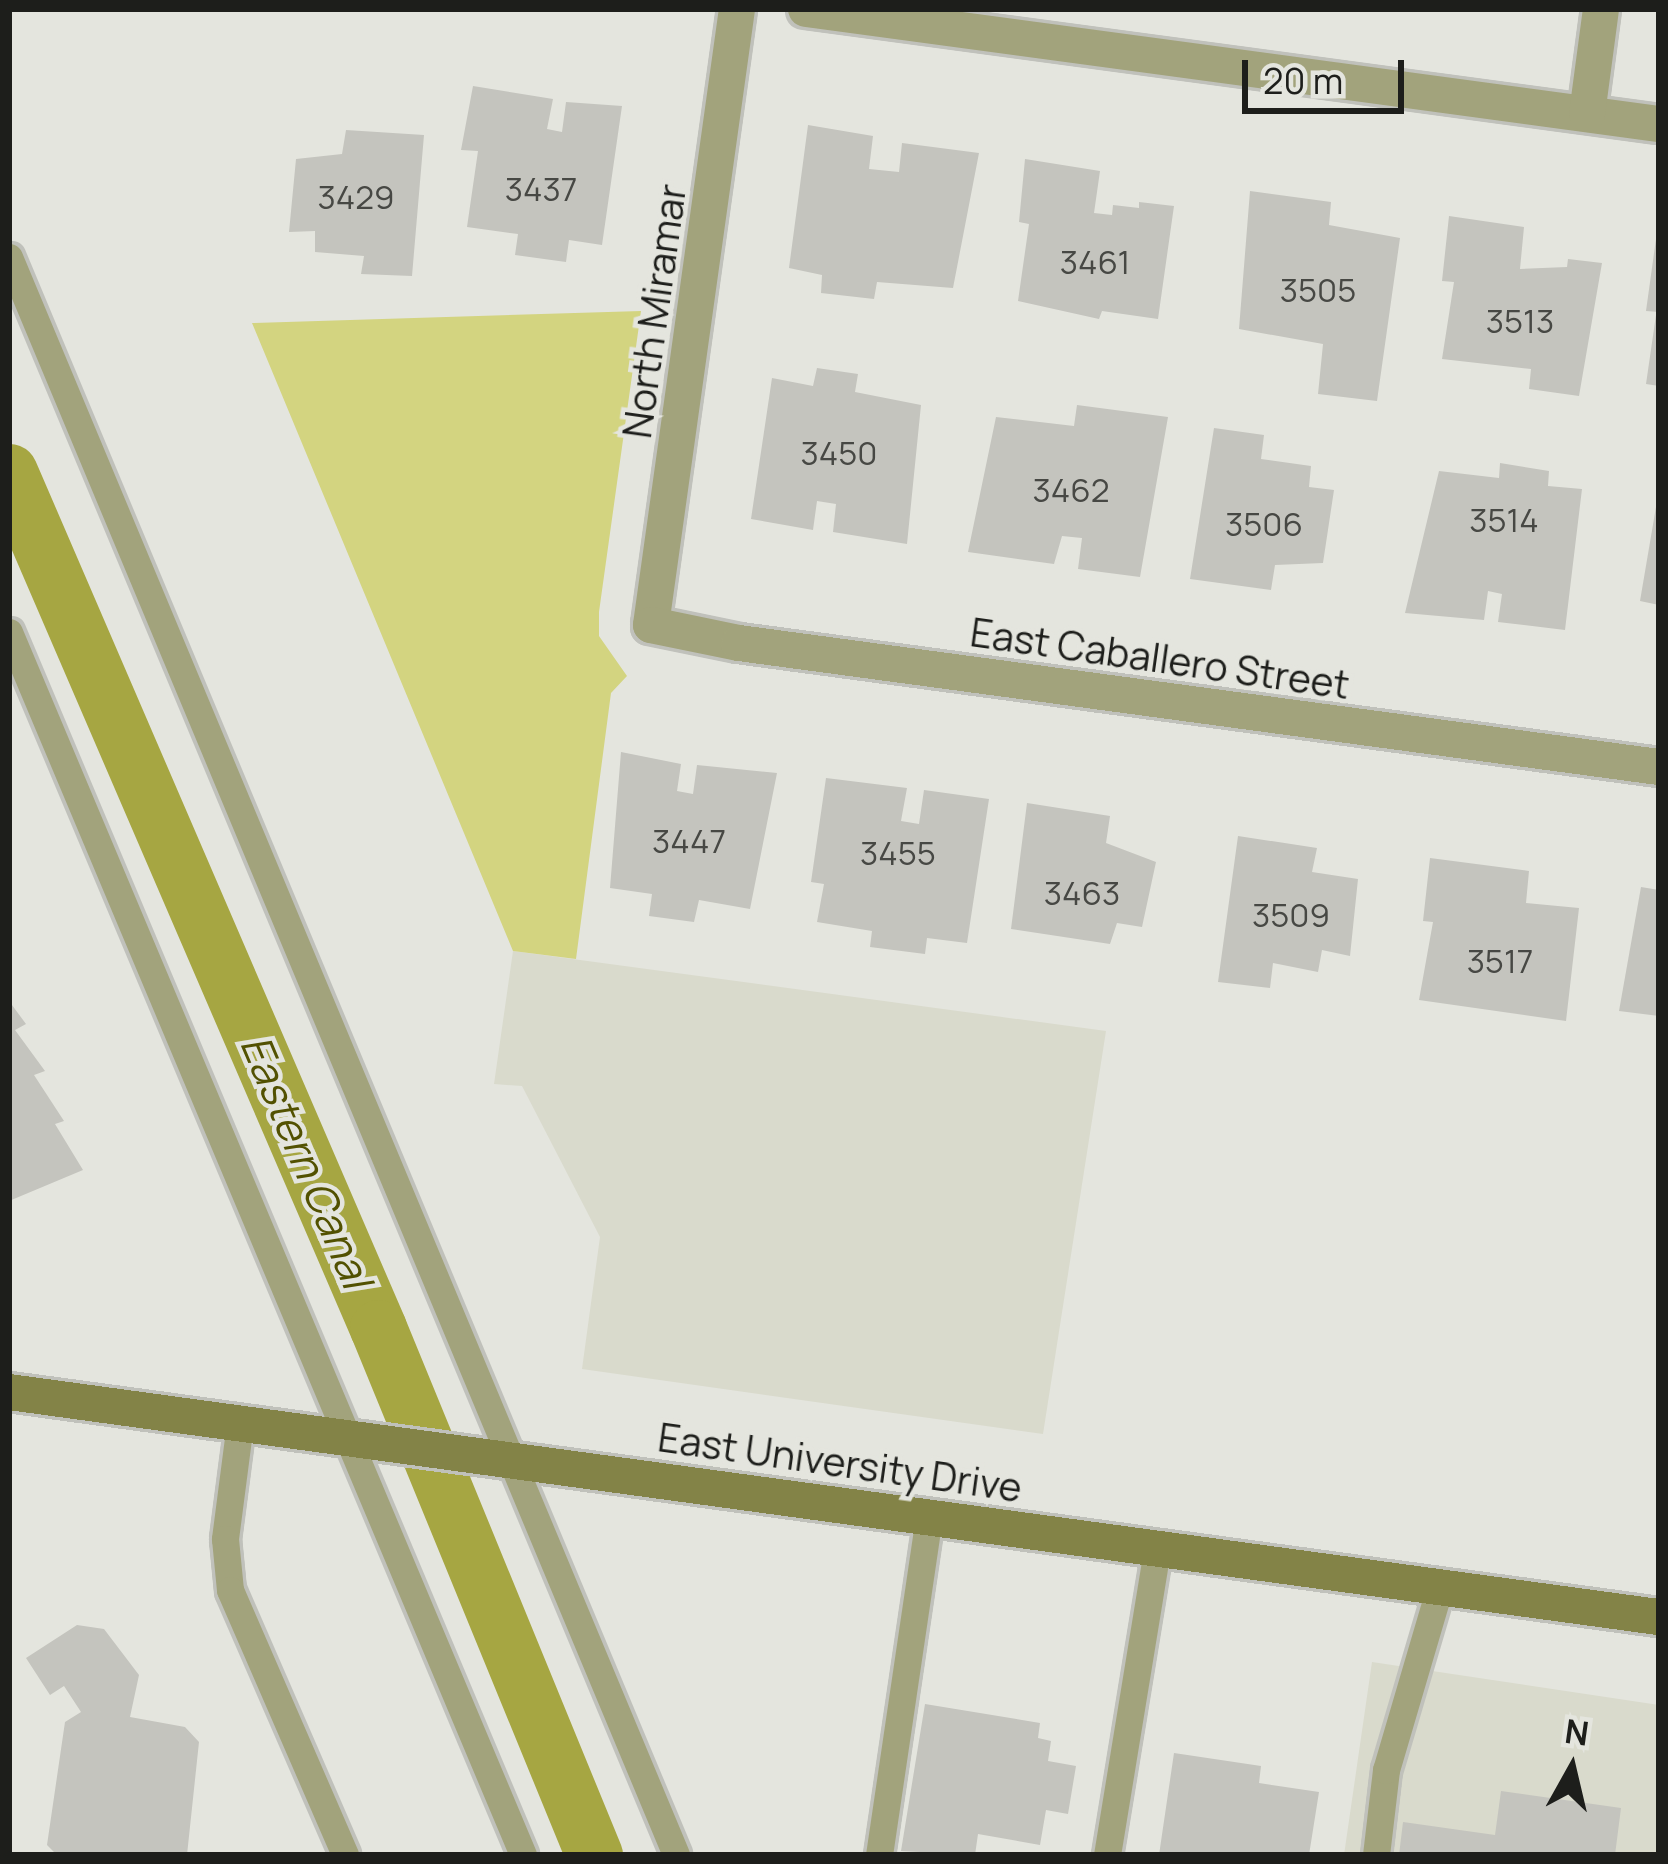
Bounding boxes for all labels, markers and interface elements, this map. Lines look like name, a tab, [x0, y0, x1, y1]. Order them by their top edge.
scale bar	[1248, 36, 1410, 110]
text: 20 m	[1263, 56, 1343, 105]
house number: 3437	[505, 169, 577, 209]
house number: 3429	[318, 177, 394, 217]
street label: North Miramar	[613, 181, 695, 441]
house number: 3461	[1060, 242, 1130, 282]
house number: 3505	[1280, 270, 1356, 310]
house number: 3513	[1486, 301, 1554, 341]
house number: 3450	[801, 433, 877, 473]
house number: 3462	[1033, 470, 1109, 510]
house number: 3514	[1469, 500, 1539, 540]
house number: 3506	[1225, 504, 1303, 544]
street label: East Caballero Street	[968, 608, 1352, 708]
house number: 3447	[652, 821, 726, 861]
house number: 3455	[860, 833, 936, 873]
house number: 3463	[1044, 873, 1120, 913]
house number: 3509	[1252, 895, 1330, 935]
house number: 3517	[1467, 941, 1533, 981]
water label: Eastern Canal	[231, 1027, 383, 1295]
street label: East University Drive	[655, 1413, 1025, 1511]
north arrow	[1512, 1708, 1632, 1828]
text: N	[1562, 1708, 1592, 1756]

